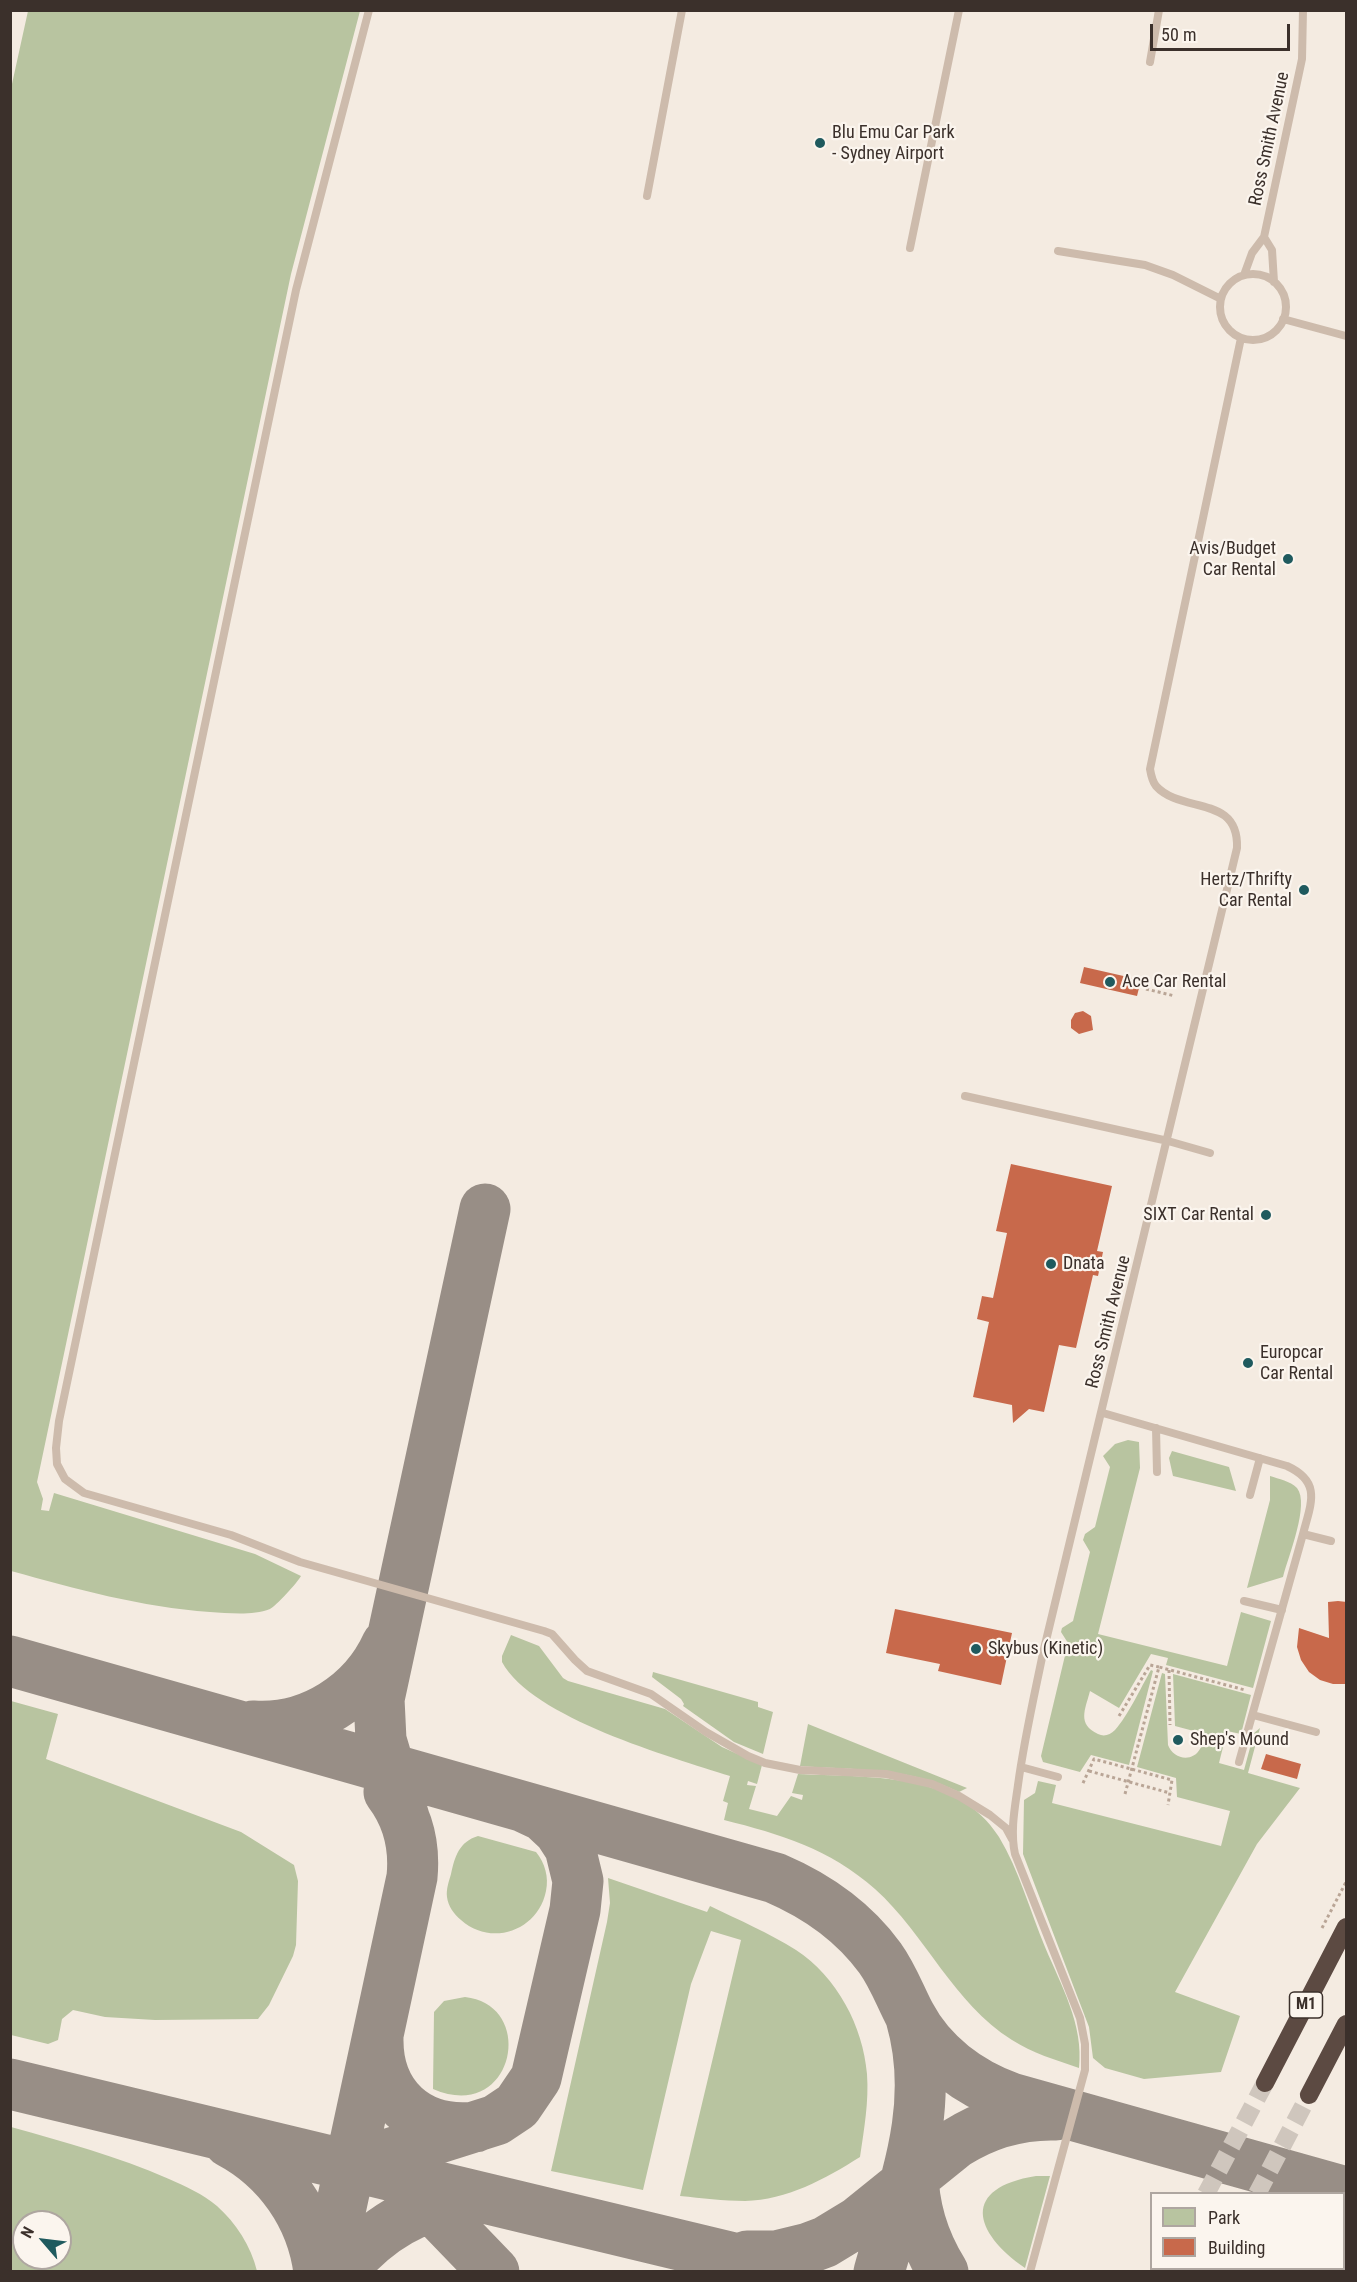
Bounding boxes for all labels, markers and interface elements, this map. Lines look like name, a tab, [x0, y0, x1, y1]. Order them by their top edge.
scale bar	[1153, 12, 1292, 50]
text: 50 m	[1161, 24, 1196, 45]
street label: Ross Smith Avenue	[1245, 70, 1295, 208]
place label: Blu Emu Car Park - Sydney Airport	[832, 122, 955, 164]
marker: Blu Emu Car Park - Sydney Airport	[813, 136, 827, 150]
place label: Avis/Budget Car Rental	[1189, 538, 1276, 580]
marker: Avis/Budget Car Rental	[1281, 552, 1295, 566]
place label: Hertz/Thrifty Car Rental	[1200, 869, 1292, 912]
marker: Hertz/Thrifty Car Rental	[1297, 883, 1311, 897]
place label: Ace Car Rental	[1122, 971, 1226, 993]
marker: Ace Car Rental	[1103, 975, 1117, 989]
place label: SIXT Car Rental	[1143, 1204, 1254, 1226]
marker: SIXT Car Rental	[1259, 1208, 1273, 1222]
place label: Dnata	[1063, 1253, 1105, 1275]
street label: Ross Smith Avenue	[1082, 1253, 1136, 1391]
marker: Dnata	[1044, 1257, 1058, 1271]
place label: Europcar Car Rental	[1260, 1342, 1333, 1384]
marker: Europcar Car Rental	[1241, 1356, 1255, 1370]
place label: Skybus (Kinetic)	[988, 1638, 1103, 1660]
marker: Skybus (Kinetic)	[969, 1642, 983, 1656]
place label: Shep's Mound	[1190, 1729, 1289, 1751]
marker: Shep's Mound	[1171, 1733, 1185, 1747]
road number: M1	[1290, 1992, 1322, 2018]
legend	[1150, 2192, 1345, 2270]
text: Park	[1208, 2207, 1240, 2228]
north arrow	[12, 2210, 72, 2270]
text: N	[17, 2223, 38, 2241]
text: Building	[1208, 2237, 1265, 2258]

